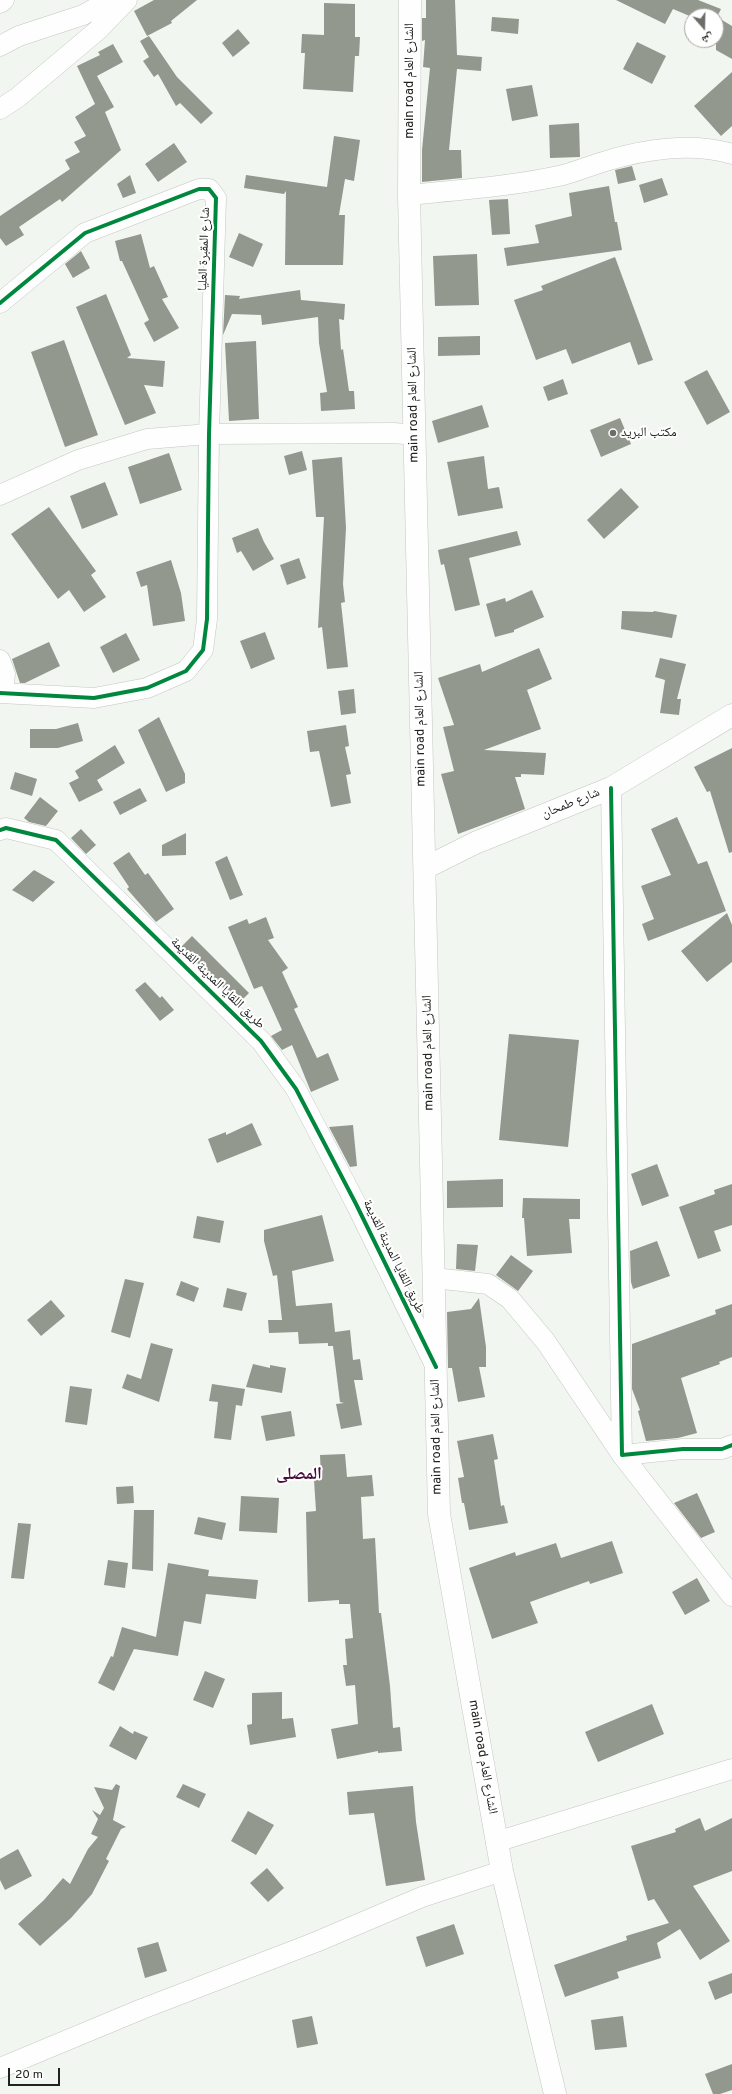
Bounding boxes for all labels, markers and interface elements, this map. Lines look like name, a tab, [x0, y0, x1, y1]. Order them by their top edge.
north arrow	[684, 8, 724, 48]
street label: main road الشارع العام	[402, 23, 418, 139]
text: ش	[700, 30, 716, 47]
street label: شارع المقبرة العليا	[196, 207, 214, 291]
street label: main road الشارع العام	[405, 347, 423, 463]
place label: مكتب البريد	[621, 425, 677, 441]
marker: مكتب البريد	[608, 428, 618, 438]
street label: main road الشارع العام	[412, 671, 430, 787]
street label: شارع طمحان	[540, 785, 602, 823]
street label: طريق اللقايا المدينة القديمة	[167, 935, 267, 1033]
street label: main road الشارع العام	[420, 995, 438, 1111]
street label: طريق اللقايا المدينة القديمة	[359, 1197, 427, 1317]
street label: main road الشارع العام	[428, 1379, 446, 1495]
district label: المصلى	[276, 1466, 322, 1486]
street label: main road الشارع العام	[464, 1699, 500, 1815]
scale bar	[10, 2060, 62, 2086]
text: 20 m	[15, 2067, 43, 2083]

